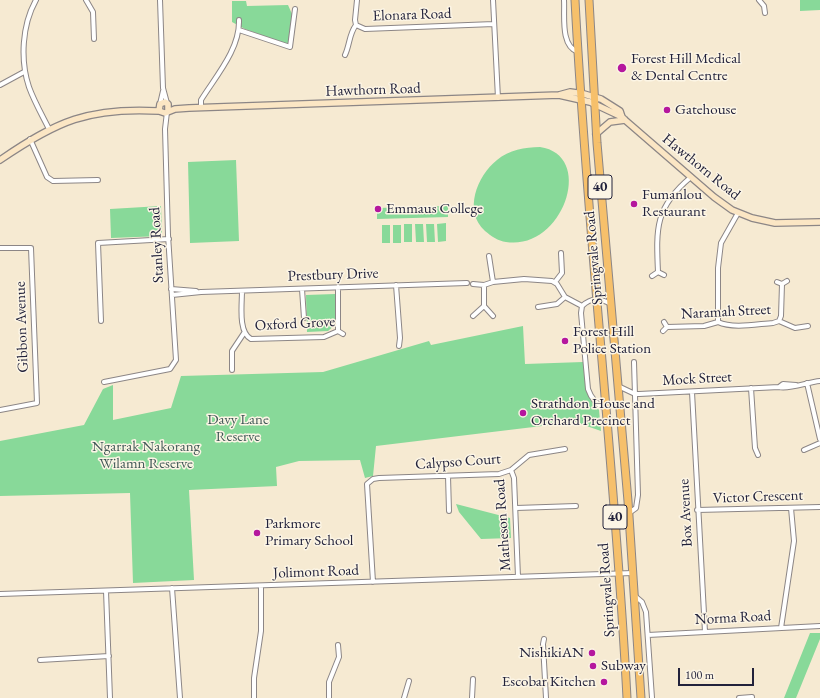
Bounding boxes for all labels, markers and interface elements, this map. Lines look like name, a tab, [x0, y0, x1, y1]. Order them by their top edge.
street label: Elonara Road	[372, 5, 452, 25]
place label: Forest Hill Medical & Dental Centre	[631, 50, 741, 85]
marker: Forest Hill Medical & Dental Centre	[616, 62, 628, 74]
street label: Hawthorn Road	[325, 79, 421, 101]
place label: Gatehouse	[675, 101, 736, 119]
marker: Gatehouse	[662, 105, 672, 115]
street label: Hawthorn Road	[658, 130, 744, 204]
road number: 40	[588, 175, 612, 199]
place label: Fumanlou Restaurant	[642, 186, 706, 221]
marker: Fumanlou Restaurant	[629, 199, 639, 209]
place label: Emmaus College	[386, 200, 483, 218]
marker: Emmaus College	[373, 204, 383, 214]
street label: Stanley Road	[146, 207, 168, 283]
street label: Springvale Road	[581, 210, 607, 306]
street label: Prestbury Drive	[287, 264, 379, 286]
street label: Gibbon Avenue	[11, 281, 33, 373]
street label: Naramah Street	[680, 301, 772, 323]
street label: Oxford Grove	[254, 313, 336, 335]
place label: Forest Hill Police Station	[573, 323, 651, 358]
marker: Forest Hill Police Station	[560, 336, 570, 346]
street label: Mock Street	[662, 368, 732, 390]
place label: Strathdon House and Orchard Precinct	[531, 395, 655, 430]
marker: Strathdon House and Orchard Precinct	[518, 408, 528, 418]
park label: Davy Lane Reserve	[207, 411, 269, 446]
park label: Ngarrak Nakorang Wilamn Reserve	[92, 438, 200, 473]
street label: Calypso Court	[415, 450, 501, 474]
street label: Matheson Road	[491, 478, 515, 572]
street label: Box Avenue	[675, 478, 697, 548]
street label: Victor Crescent	[713, 486, 803, 508]
road number: 40	[603, 505, 627, 529]
place label: Parkmore Primary School	[265, 515, 353, 550]
marker: Parkmore Primary School	[252, 528, 262, 538]
street label: Springvale Road	[595, 542, 619, 638]
street label: Jolimont Road	[273, 562, 359, 582]
street label: Norma Road	[694, 607, 772, 629]
place label: NishikiAN	[519, 644, 584, 662]
marker: NishikiAN	[587, 648, 597, 658]
place label: Subway	[601, 657, 646, 675]
scale bar	[680, 660, 756, 686]
marker: Subway	[588, 661, 598, 671]
text: 100 m	[685, 667, 714, 683]
place label: Escobar Kitchen	[502, 673, 596, 691]
marker: Escobar Kitchen	[599, 677, 609, 687]

